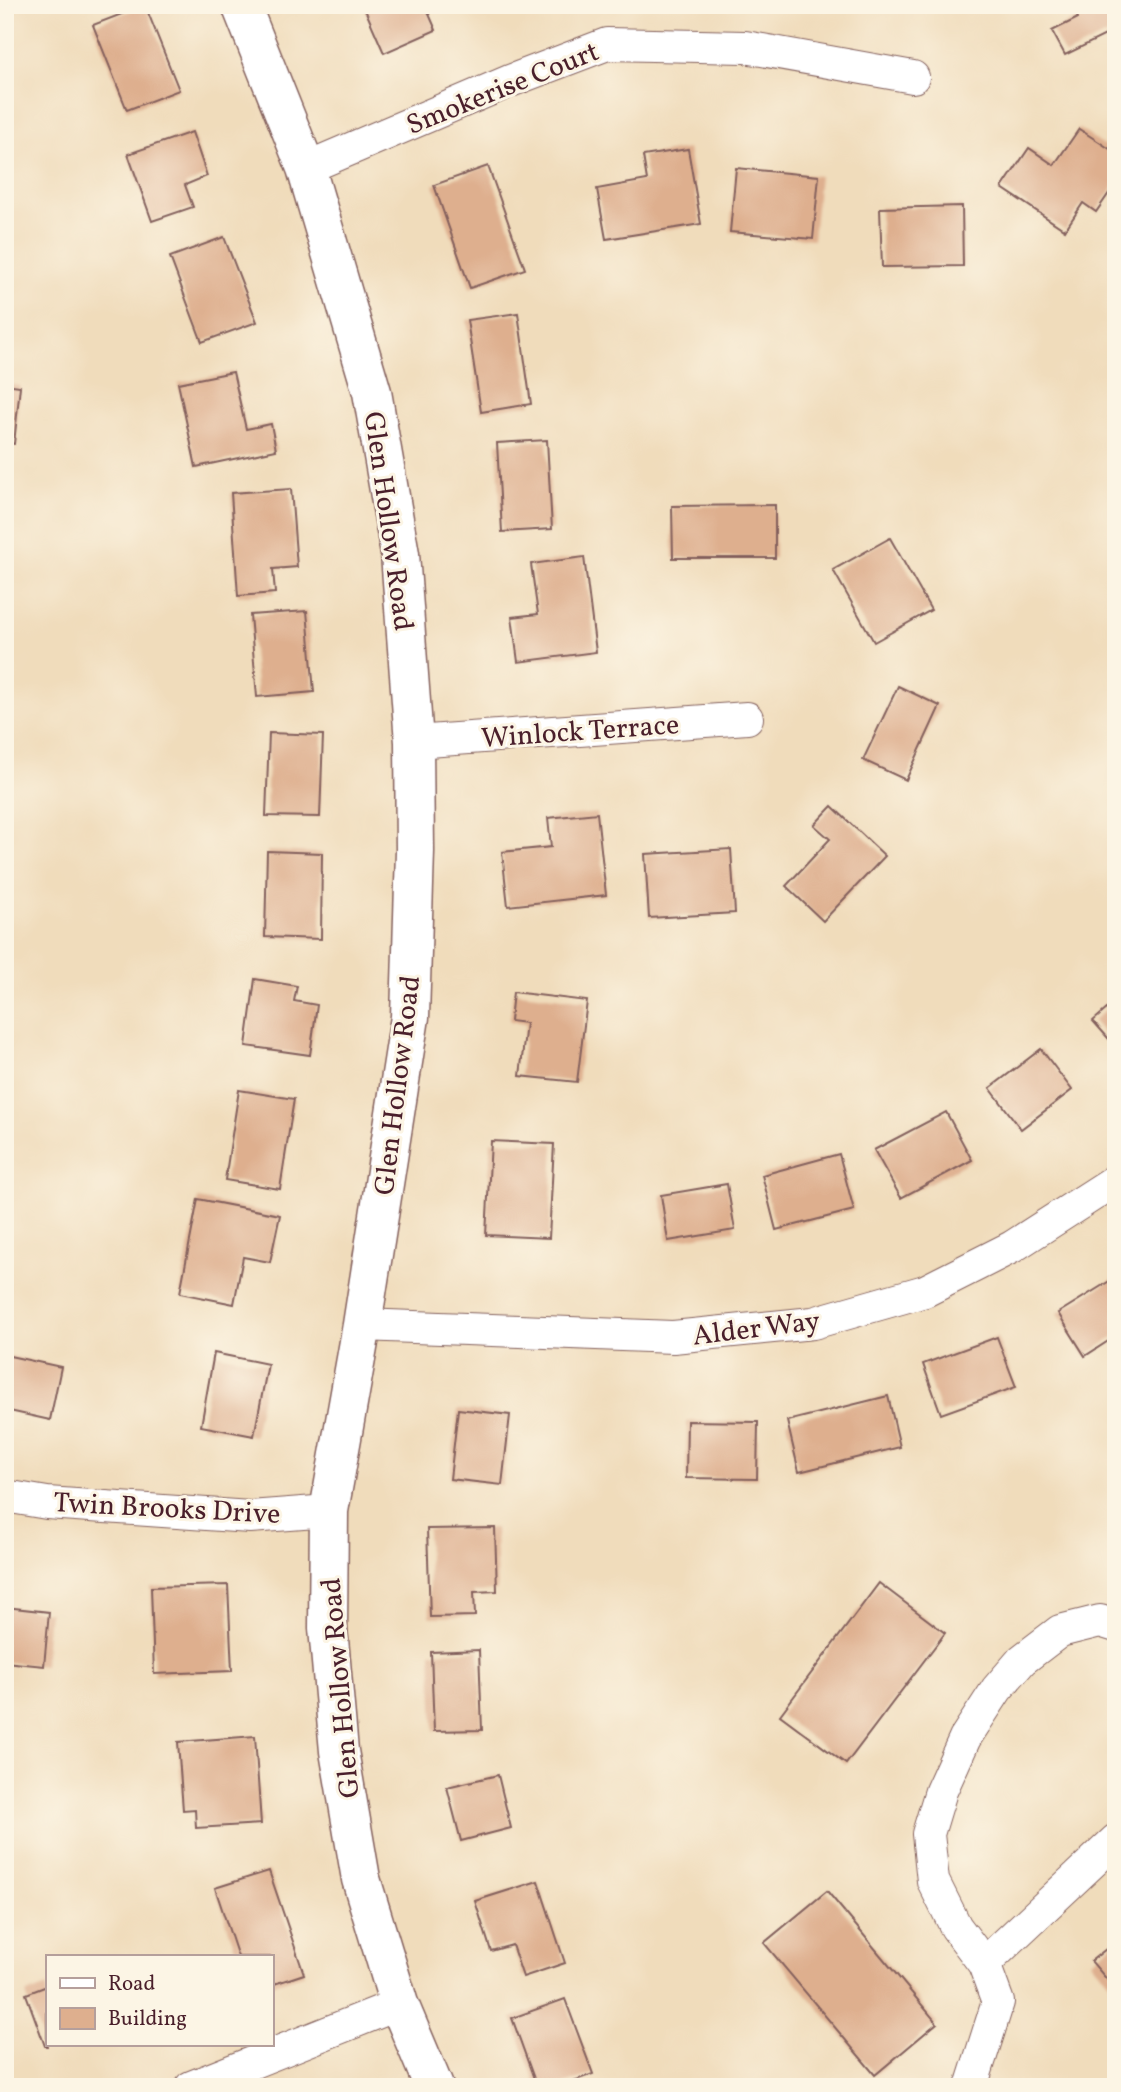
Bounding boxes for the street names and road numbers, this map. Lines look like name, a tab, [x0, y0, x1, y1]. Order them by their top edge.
street label: Smokerise Court	[401, 33, 605, 146]
street label: Glen Hollow Road	[353, 409, 422, 634]
street label: Winlock Terrace	[480, 706, 680, 759]
street label: Glen Hollow Road	[366, 973, 431, 1197]
street label: Alder Way	[690, 1302, 822, 1357]
street label: Twin Brooks Drive	[52, 1484, 281, 1535]
street label: Glen Hollow Road	[312, 1576, 371, 1800]

